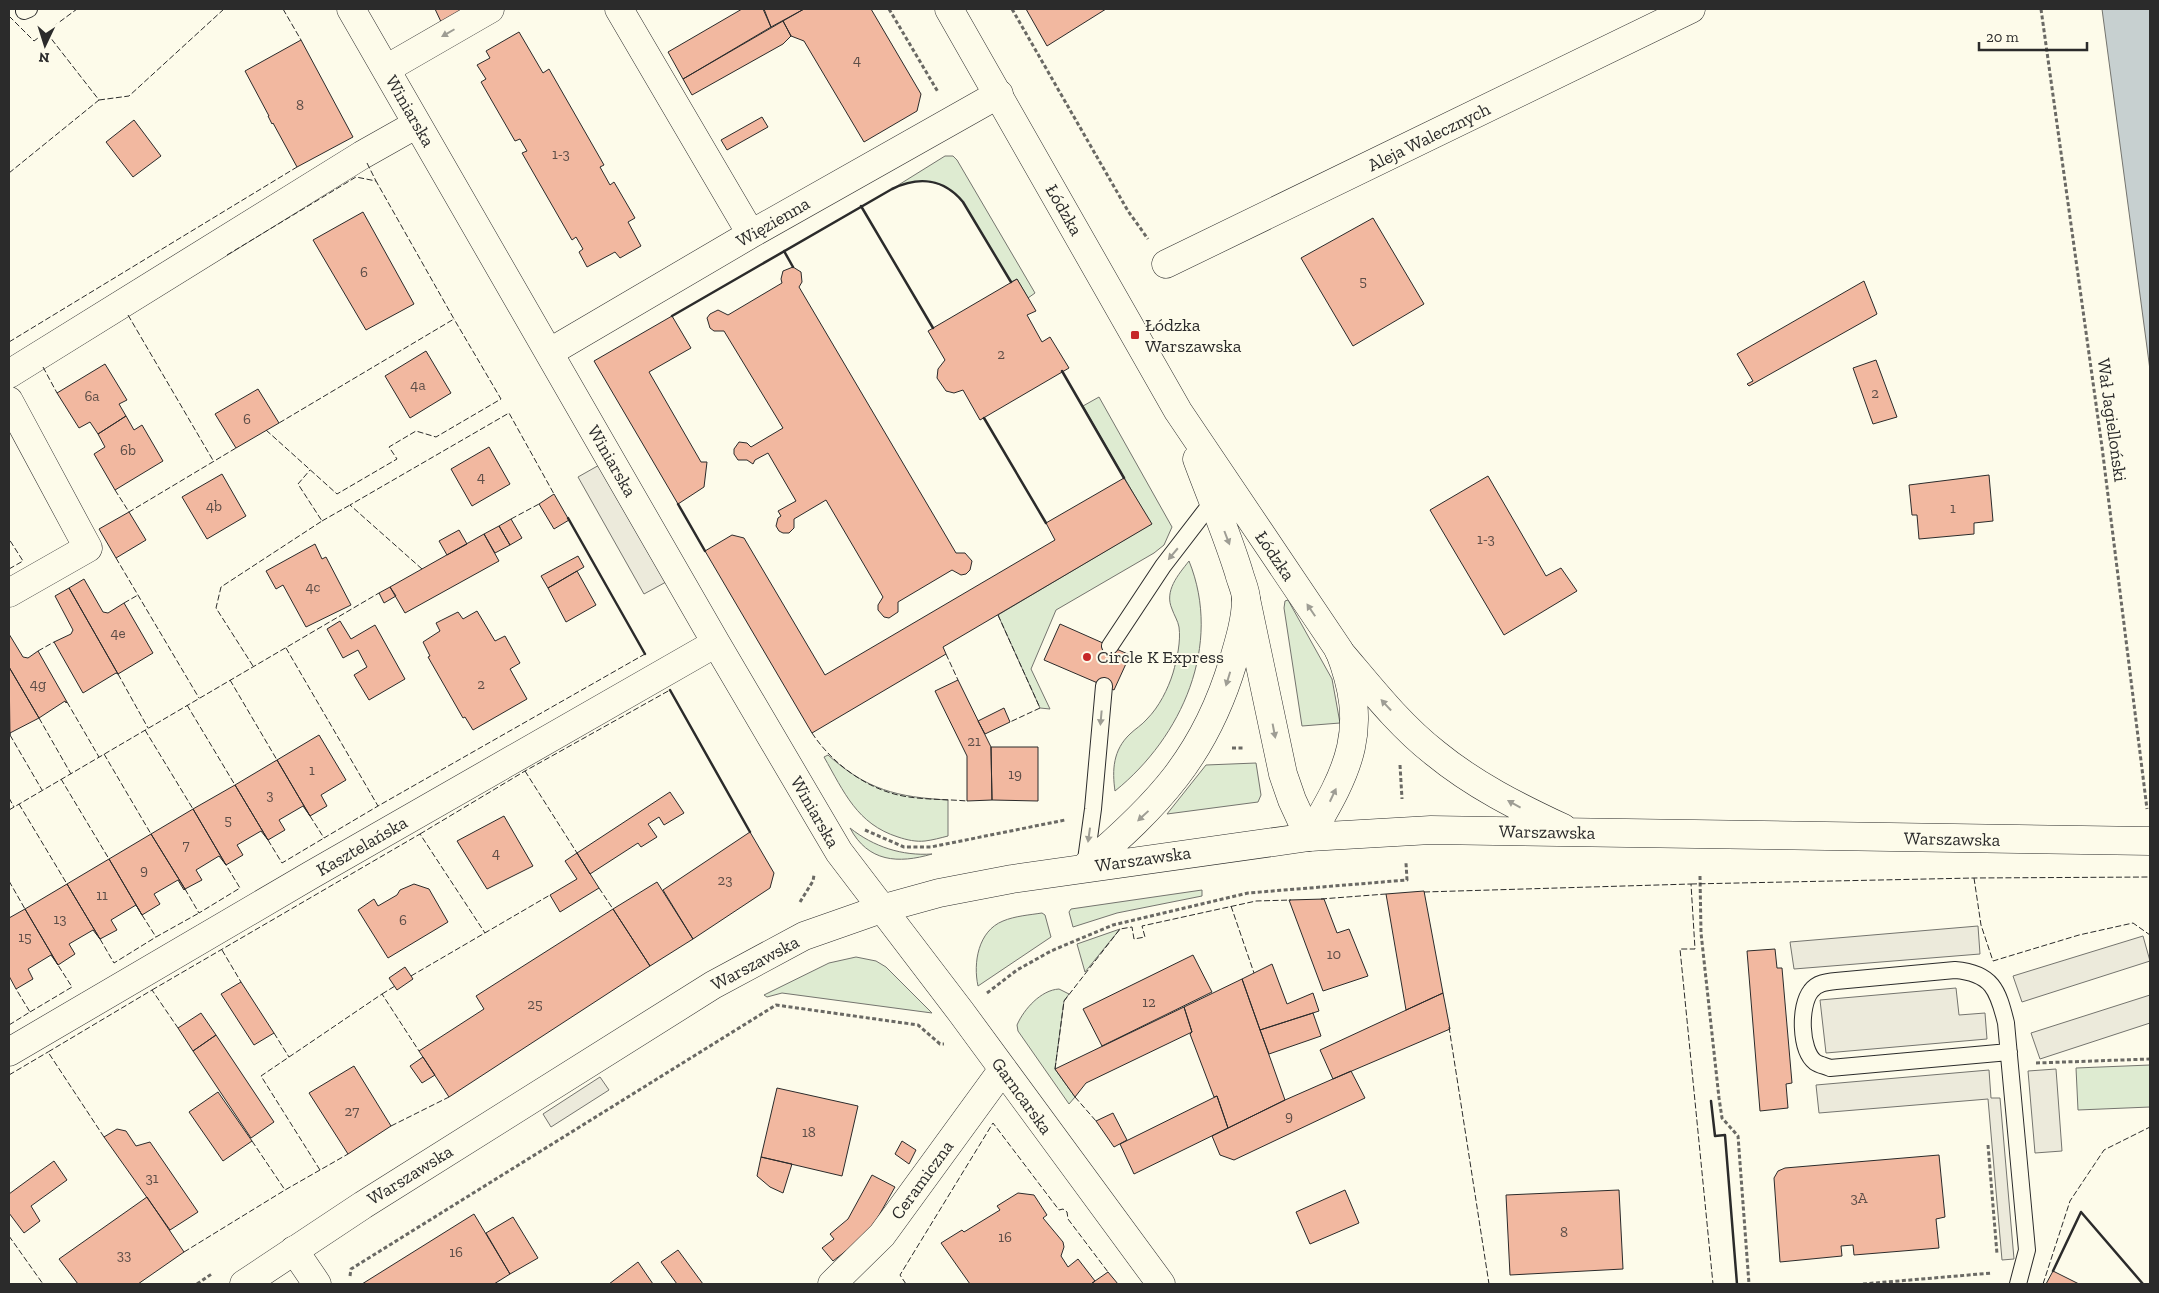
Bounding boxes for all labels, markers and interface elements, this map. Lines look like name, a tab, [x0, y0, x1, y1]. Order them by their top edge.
north arrow	[20, 20, 70, 70]
scale bar	[1979, 20, 2086, 52]
text: 20 m	[1986, 28, 2019, 46]
one-way arrow	[441, 29, 456, 37]
text: N	[38, 49, 50, 66]
house number: 4	[853, 51, 861, 69]
street label: Winiarska	[381, 71, 439, 151]
house number: 8	[296, 96, 304, 114]
street label: Aleja Walecznych	[1364, 98, 1494, 176]
house number: 1-3	[552, 145, 570, 163]
street label: Łódzka	[1041, 181, 1088, 240]
street label: Więzienna	[732, 192, 814, 252]
house number: 6	[360, 263, 368, 281]
house number: 5	[1359, 272, 1367, 290]
place label: Łódzka Warszawska	[1145, 314, 1242, 357]
marker: Łódzka Warszawska	[1129, 329, 1141, 341]
house number: 2	[997, 345, 1005, 363]
street label: Wał Jagielloński	[2092, 357, 2132, 483]
house number: 4a	[410, 376, 426, 394]
house number: 2	[1871, 384, 1879, 402]
house number: 6a	[84, 387, 100, 405]
house number: 6	[243, 410, 251, 428]
street label: Winiarska	[583, 421, 641, 501]
house number: 6b	[120, 441, 136, 459]
house number: 4	[477, 468, 485, 486]
house number: 4b	[206, 497, 222, 515]
house number: 1	[1950, 499, 1956, 517]
street label: Łódzka	[1250, 527, 1300, 585]
house number: 1-3	[1477, 530, 1495, 548]
one-way arrow	[1224, 531, 1231, 546]
one-way arrow	[1168, 548, 1179, 560]
house number: 4c	[305, 578, 321, 596]
one-way arrow	[1307, 603, 1316, 617]
house number: 4e	[110, 624, 126, 642]
place label: Circle K Express	[1097, 646, 1224, 668]
marker: Circle K Express	[1081, 651, 1093, 663]
one-way arrow	[1224, 672, 1232, 687]
house number: 4g	[30, 675, 46, 693]
house number: 2	[477, 675, 485, 693]
one-way arrow	[1380, 700, 1392, 712]
one-way arrow	[1097, 711, 1105, 727]
one-way arrow	[1270, 723, 1278, 739]
house number: 21	[967, 732, 981, 750]
house number: 1	[309, 761, 315, 779]
house number: 19	[1008, 765, 1022, 783]
street label: Winiarska	[786, 772, 844, 852]
house number: 3	[266, 786, 274, 804]
one-way arrow	[1330, 788, 1338, 802]
one-way arrow	[1506, 800, 1521, 808]
one-way arrow	[1137, 810, 1149, 822]
house number: 5	[224, 811, 232, 829]
street label: Kasztelańska	[313, 811, 412, 881]
street label: Warszawska	[1499, 820, 1596, 844]
one-way arrow	[1085, 827, 1093, 843]
street label: Warszawska	[1904, 827, 2001, 851]
house number: 7	[182, 836, 190, 854]
street label: Warszawska	[1094, 841, 1193, 877]
house number: 4	[492, 844, 500, 862]
house number: 9	[140, 861, 148, 879]
house number: 23	[717, 871, 733, 889]
house number: 11	[96, 886, 108, 904]
house number: 13	[53, 910, 67, 928]
house number: 6	[399, 911, 407, 929]
house number: 15	[18, 928, 32, 946]
street label: Warszawska	[707, 931, 803, 995]
house number: 10	[1327, 945, 1341, 963]
house number: 12	[1142, 993, 1156, 1011]
house number: 25	[527, 995, 543, 1013]
street label: Garncarska	[987, 1053, 1057, 1139]
house number: 27	[345, 1102, 359, 1120]
house number: 9	[1285, 1107, 1293, 1125]
house number: 18	[802, 1123, 816, 1141]
street label: Ceramiczna	[886, 1136, 958, 1224]
street label: Warszawska	[363, 1140, 457, 1210]
house number: 31	[145, 1169, 159, 1187]
house number: 3A	[1850, 1189, 1868, 1207]
house number: 8	[1560, 1223, 1568, 1241]
house number: 16	[998, 1228, 1012, 1246]
house number: 16	[449, 1243, 463, 1261]
house number: 33	[117, 1246, 131, 1264]

